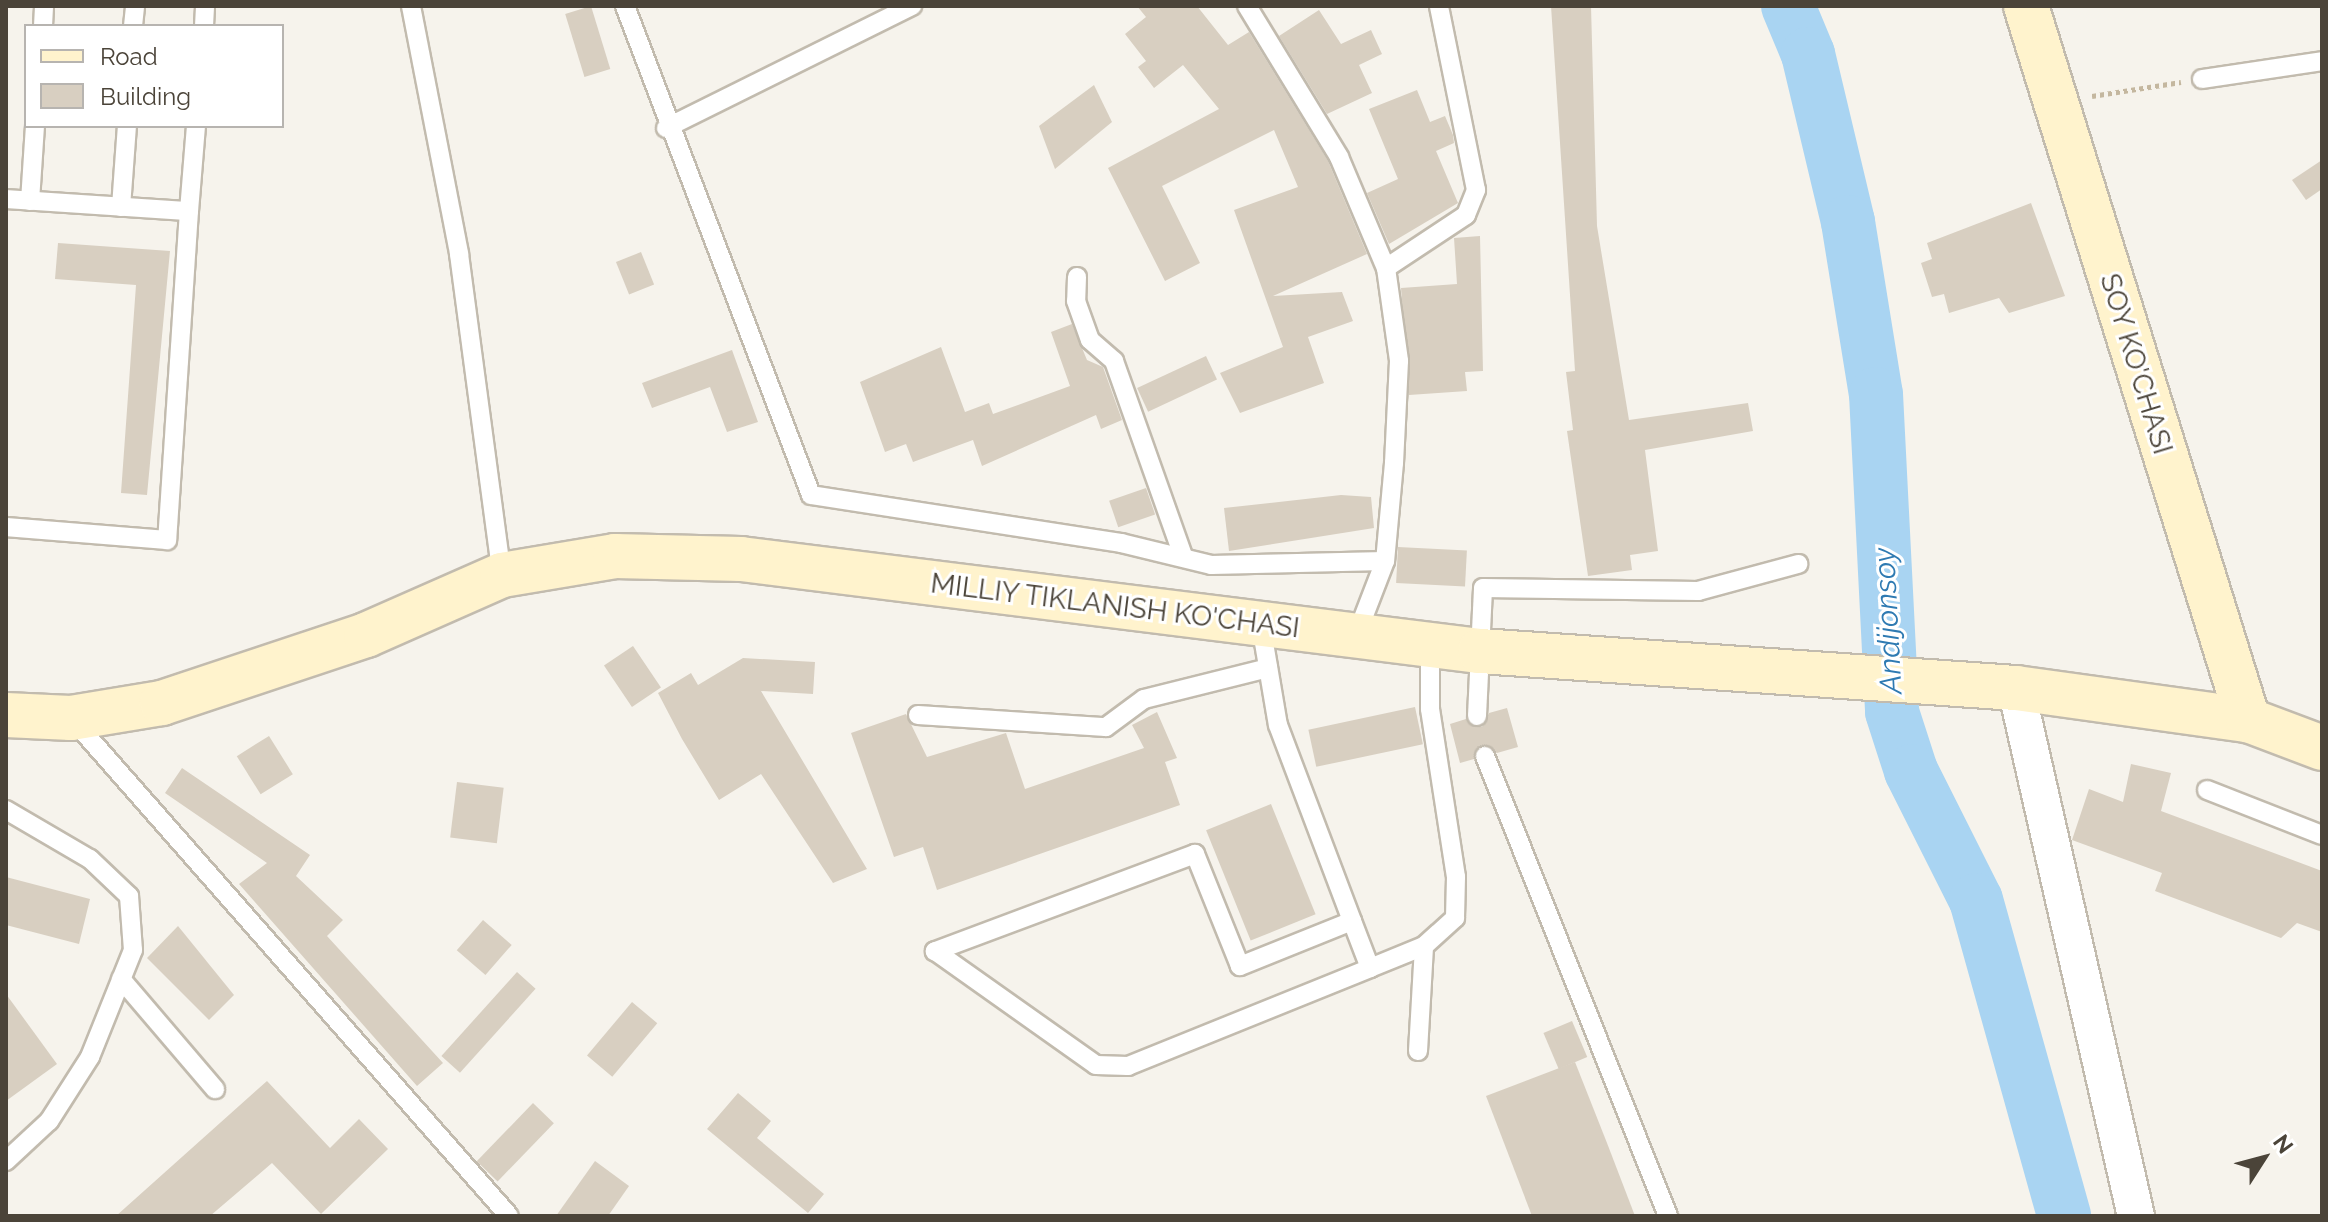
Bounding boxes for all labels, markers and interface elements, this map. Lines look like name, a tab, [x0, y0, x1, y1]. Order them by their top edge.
legend	[24, 24, 284, 128]
text: Road	[100, 42, 158, 71]
text: Building	[100, 82, 191, 111]
street label: SOY KO'CHASI	[2092, 269, 2180, 459]
water label: Andijonsoy	[1866, 547, 1910, 695]
street label: MILLIY TIKLANISH KO'CHASI	[928, 567, 1302, 645]
north arrow	[2224, 1118, 2304, 1198]
text: N	[2268, 1129, 2299, 1158]

